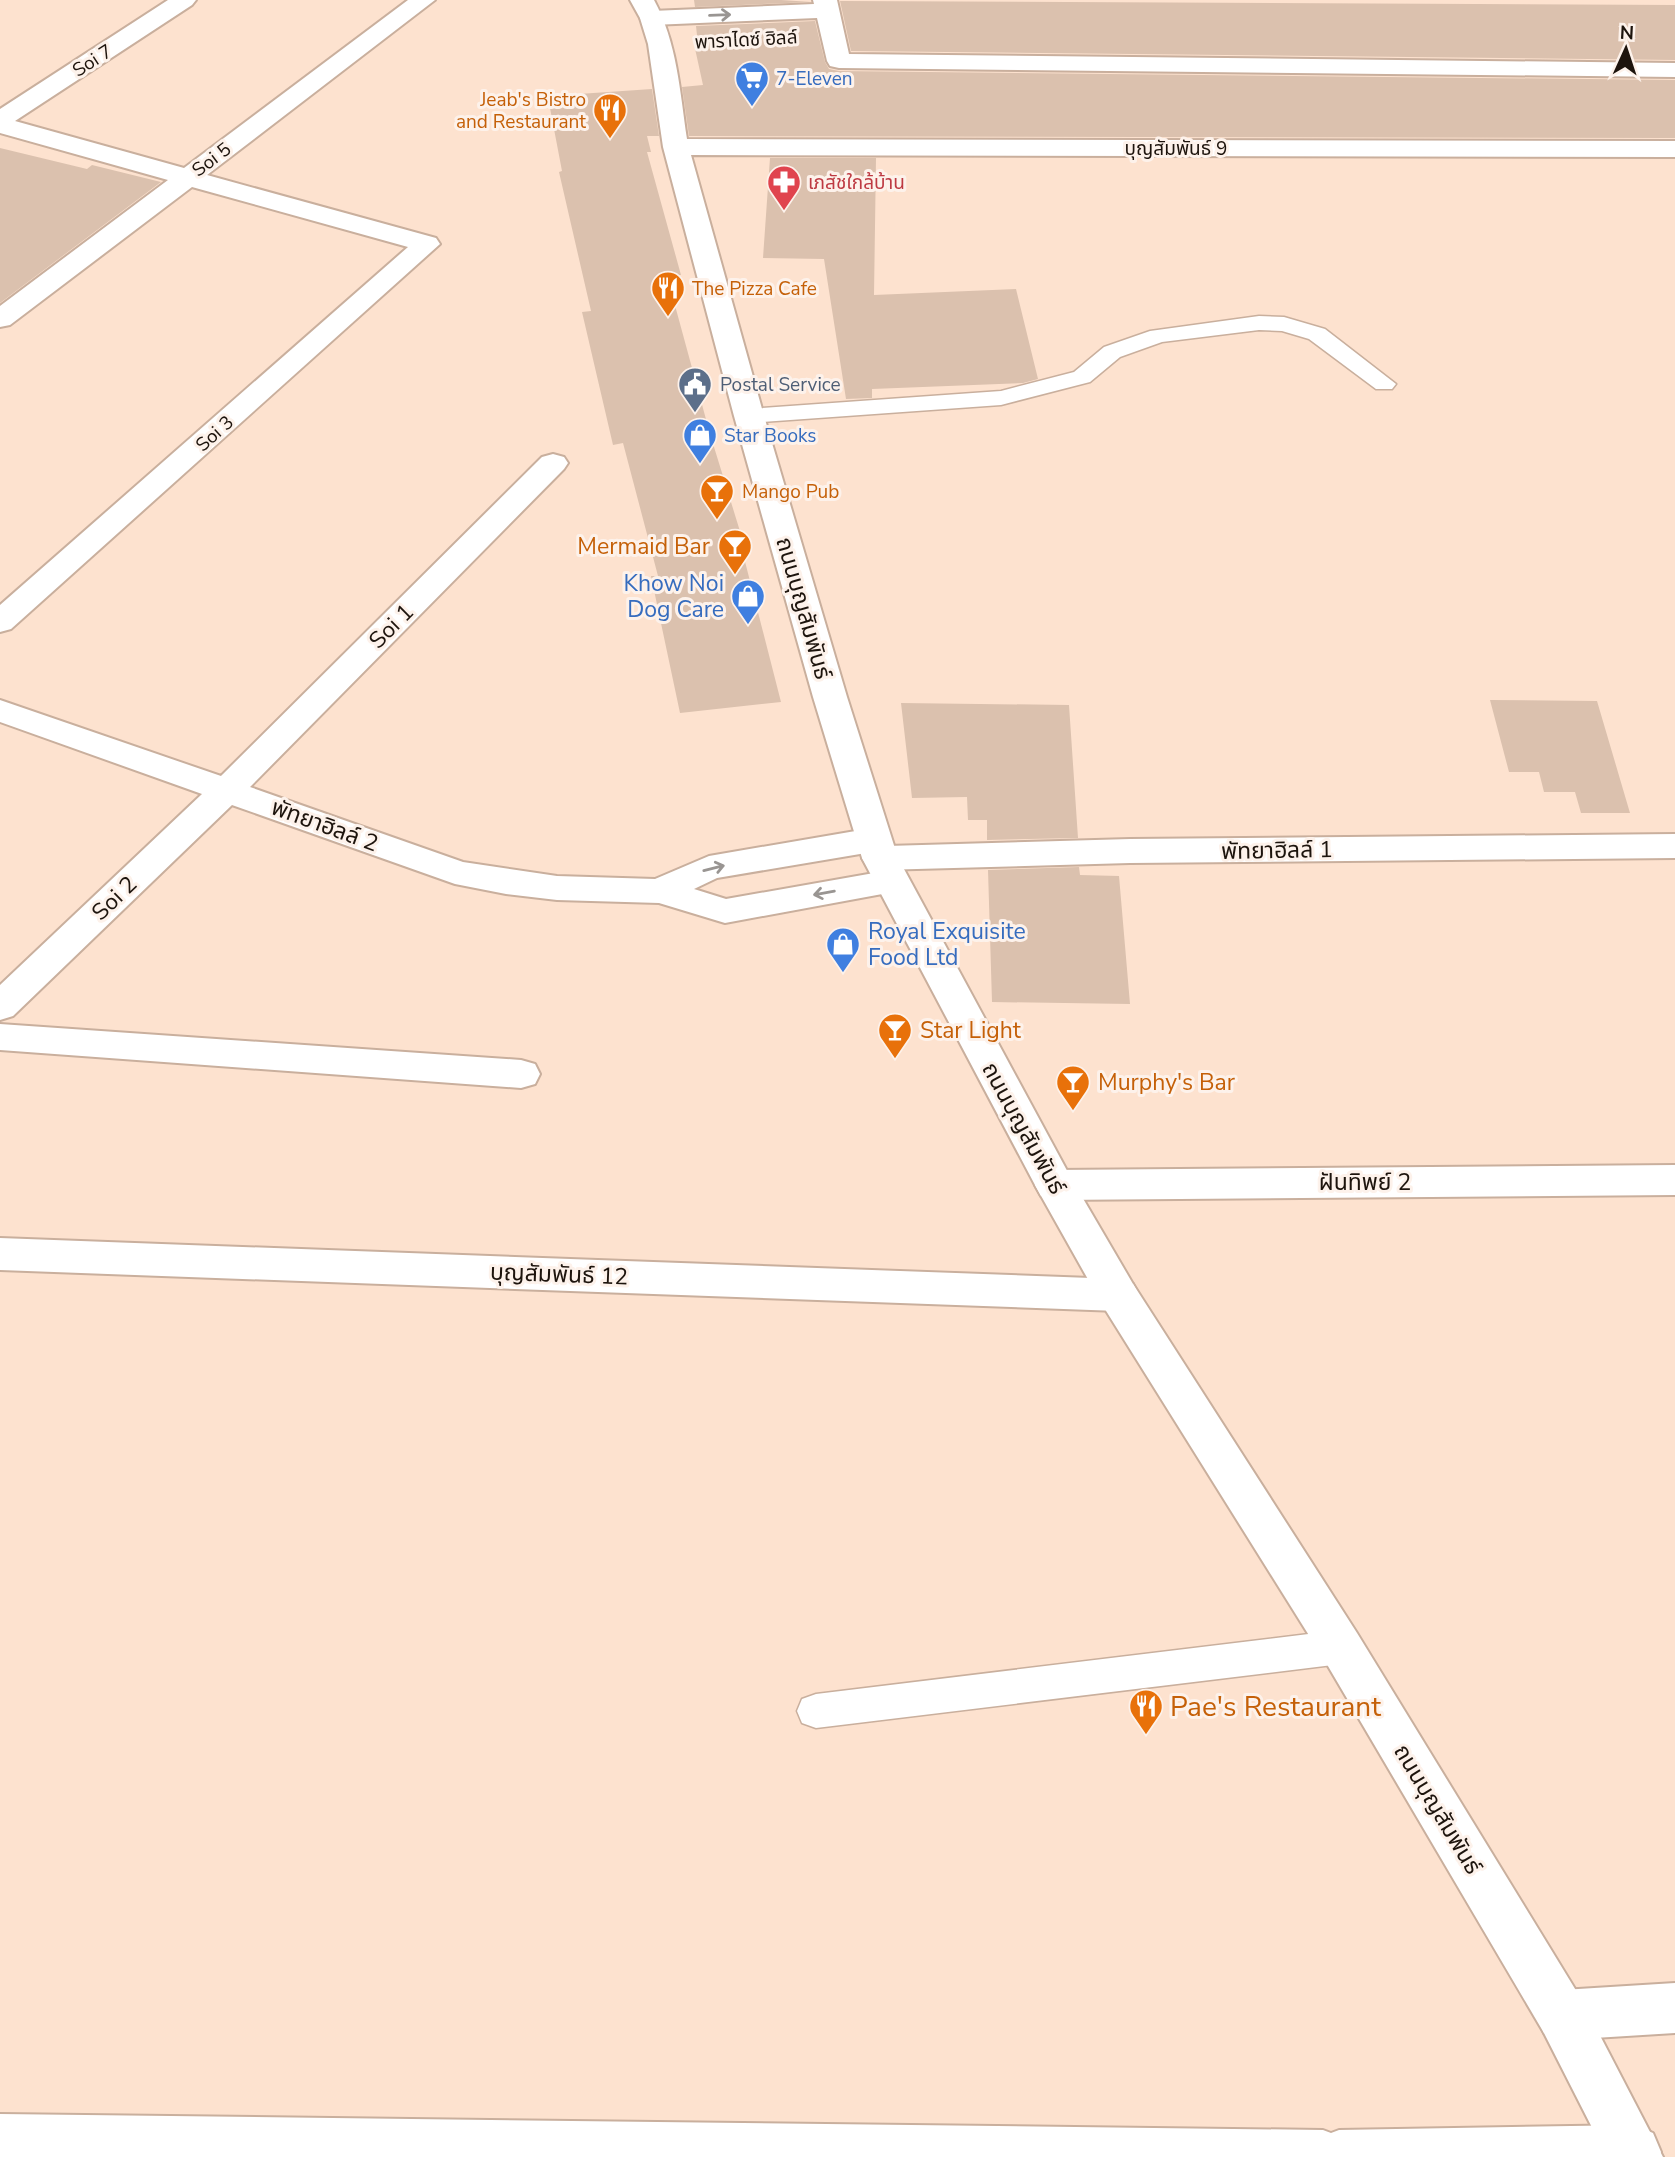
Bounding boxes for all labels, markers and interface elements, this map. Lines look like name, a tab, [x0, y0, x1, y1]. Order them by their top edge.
one-way arrow	[708, 9, 731, 22]
north arrow	[1591, 14, 1661, 84]
text: N	[1619, 20, 1635, 46]
street label: พาราไดซ์ ฮิลล์	[694, 24, 798, 56]
street label: Soi 7	[67, 38, 118, 83]
supermarket icon: 7-Eleven	[733, 59, 771, 108]
place label: 7-Eleven	[776, 66, 853, 92]
place label: Jeab's Bistro and Restaurant	[456, 87, 586, 135]
restaurant icon: Jeab's Bistro and Restaurant	[591, 91, 629, 140]
street label: Soi 5	[187, 136, 237, 183]
street label: บุญสัมพันธ์ 9	[1125, 136, 1227, 162]
pharmacy icon: เภสัชใกล้บ้าน	[765, 163, 803, 212]
place label: เภสัชใกล้บ้าน	[808, 170, 905, 196]
restaurant icon: The Pizza Cafe	[649, 269, 687, 318]
place label: The Pizza Cafe	[692, 276, 817, 302]
public building icon: Postal Service	[676, 365, 714, 414]
place label: Postal Service	[720, 372, 841, 398]
street label: Soi 3	[190, 410, 239, 458]
shop icon: Star Books	[681, 416, 719, 465]
place label: Star Books	[724, 423, 817, 449]
bar icon: Mango Pub	[698, 472, 736, 521]
place label: Mango Pub	[742, 479, 839, 505]
bar icon: Mermaid Bar	[716, 527, 754, 576]
place label: Mermaid Bar	[577, 531, 711, 562]
street label: ถนนบุญสัมพันธ์	[768, 533, 839, 683]
place label: Khow Noi Dog Care	[624, 568, 724, 625]
shop icon: Khow Noi Dog Care	[729, 577, 767, 626]
street label: Soi 1	[362, 597, 421, 656]
street label: พัทยาฮิลล์ 2	[267, 792, 383, 859]
street label: พัทยาฮิลล์ 1	[1221, 834, 1333, 867]
one-way arrow	[702, 861, 725, 874]
street label: Soi 2	[85, 869, 144, 928]
one-way arrow	[813, 887, 836, 900]
place label: Royal Exquisite Food Ltd	[868, 916, 1026, 973]
shop icon: Royal Exquisite Food Ltd	[824, 925, 862, 974]
bar icon: Star Light	[876, 1011, 914, 1060]
place label: Star Light	[920, 1015, 1022, 1046]
street label: ถนนบุญสัมพันธ์	[974, 1057, 1073, 1200]
bar icon: Murphy's Bar	[1054, 1063, 1092, 1112]
place label: Murphy's Bar	[1098, 1067, 1236, 1098]
street label: ฝันทิพย์ 2	[1319, 1167, 1411, 1198]
street label: บุญสัมพันธ์ 12	[489, 1257, 629, 1292]
restaurant icon: Pae's Restaurant	[1127, 1687, 1165, 1736]
place label: Pae's Restaurant	[1170, 1688, 1381, 1726]
street label: ถนนบุญสัมพันธ์	[1387, 1738, 1489, 1880]

